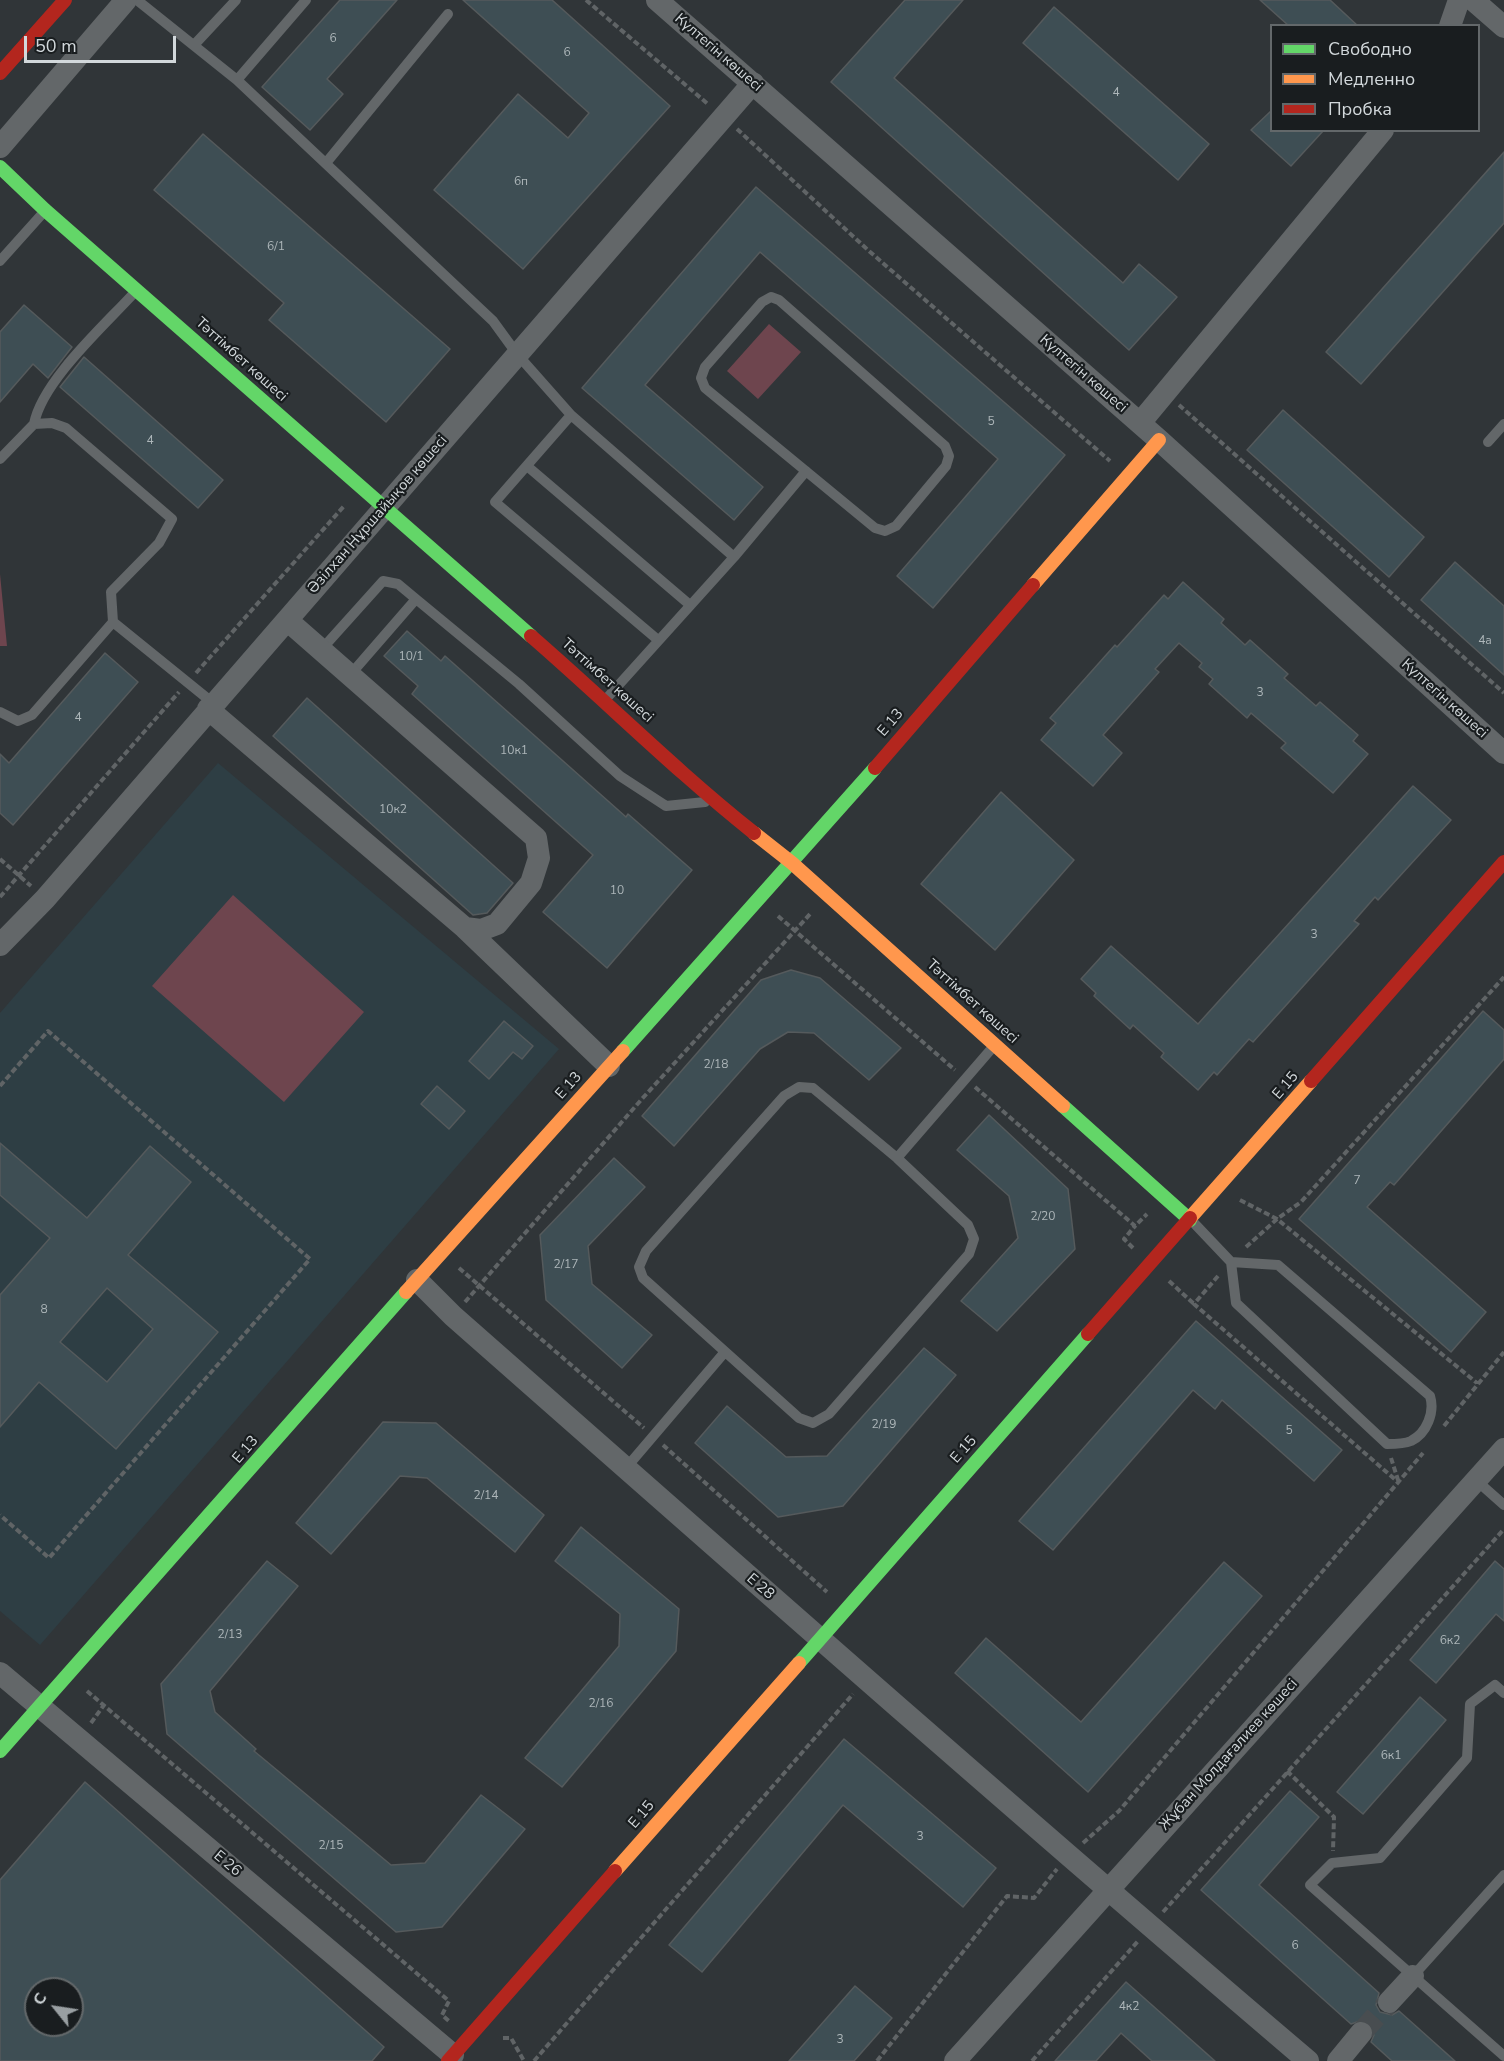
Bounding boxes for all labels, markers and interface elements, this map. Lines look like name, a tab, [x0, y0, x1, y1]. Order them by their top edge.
street label: Күлтегін көшесі	[671, 10, 765, 96]
scale bar	[27, 24, 178, 62]
legend	[1270, 24, 1480, 132]
house number: 6	[329, 32, 337, 46]
text: 50 m	[35, 34, 77, 58]
text: Свободно	[1328, 37, 1412, 61]
house number: 6	[563, 46, 571, 60]
text: Медленно	[1328, 67, 1415, 91]
house number: 4	[1112, 86, 1120, 100]
text: Пробка	[1328, 97, 1392, 121]
house number: 6п	[514, 175, 528, 189]
house number: 6/1	[267, 240, 285, 254]
street label: Тәттімбет көшесі	[191, 314, 291, 406]
street label: Күлтегін көшесі	[1036, 331, 1130, 417]
house number: 5	[987, 415, 995, 429]
street label: Әзілхан Нұршайықов көшесі	[304, 432, 452, 598]
house number: 4	[146, 434, 154, 448]
house number: 4а	[1478, 634, 1492, 648]
street label: Тәттімбет көшесі	[557, 635, 657, 727]
house number: 10/1	[399, 650, 423, 664]
street label: Күлтегін көшесі	[1397, 656, 1491, 742]
house number: 3	[1256, 686, 1264, 700]
street label: E 13	[874, 706, 908, 740]
house number: 4	[74, 711, 82, 725]
house number: 10к1	[500, 744, 528, 758]
house number: 10к2	[379, 803, 407, 817]
house number: 10	[610, 884, 624, 898]
house number: 3	[1310, 928, 1318, 942]
street label: Тәттімбет көшесі	[922, 956, 1022, 1048]
house number: 2/18	[704, 1058, 728, 1072]
street label: E 13	[552, 1069, 586, 1103]
street label: E 15	[1269, 1069, 1303, 1103]
house number: 7	[1353, 1174, 1361, 1188]
house number: 2/20	[1031, 1210, 1055, 1224]
house number: 2/17	[554, 1258, 578, 1272]
house number: 8	[40, 1303, 48, 1317]
house number: 2/19	[872, 1418, 896, 1432]
house number: 5	[1285, 1424, 1293, 1438]
street label: E 13	[229, 1433, 263, 1467]
street label: E 15	[947, 1433, 981, 1467]
house number: 2/14	[474, 1489, 498, 1503]
street label: E 28	[743, 1570, 777, 1604]
house number: 2/13	[218, 1628, 242, 1642]
house number: 6к2	[1440, 1634, 1460, 1648]
street label: Жұбан Молдағалиев көшесі	[1156, 1676, 1302, 1834]
house number: 2/16	[589, 1697, 613, 1711]
house number: 6к1	[1381, 1749, 1401, 1763]
street label: E 15	[625, 1798, 659, 1832]
house number: 3	[916, 1830, 924, 1844]
house number: 2/15	[319, 1839, 343, 1853]
street label: E 26	[209, 1847, 245, 1881]
house number: 6	[1291, 1939, 1299, 1953]
north arrow	[24, 1977, 84, 2037]
text: С	[28, 1989, 52, 2009]
house number: 4к2	[1119, 2000, 1139, 2014]
house number: 3	[836, 2033, 844, 2047]

